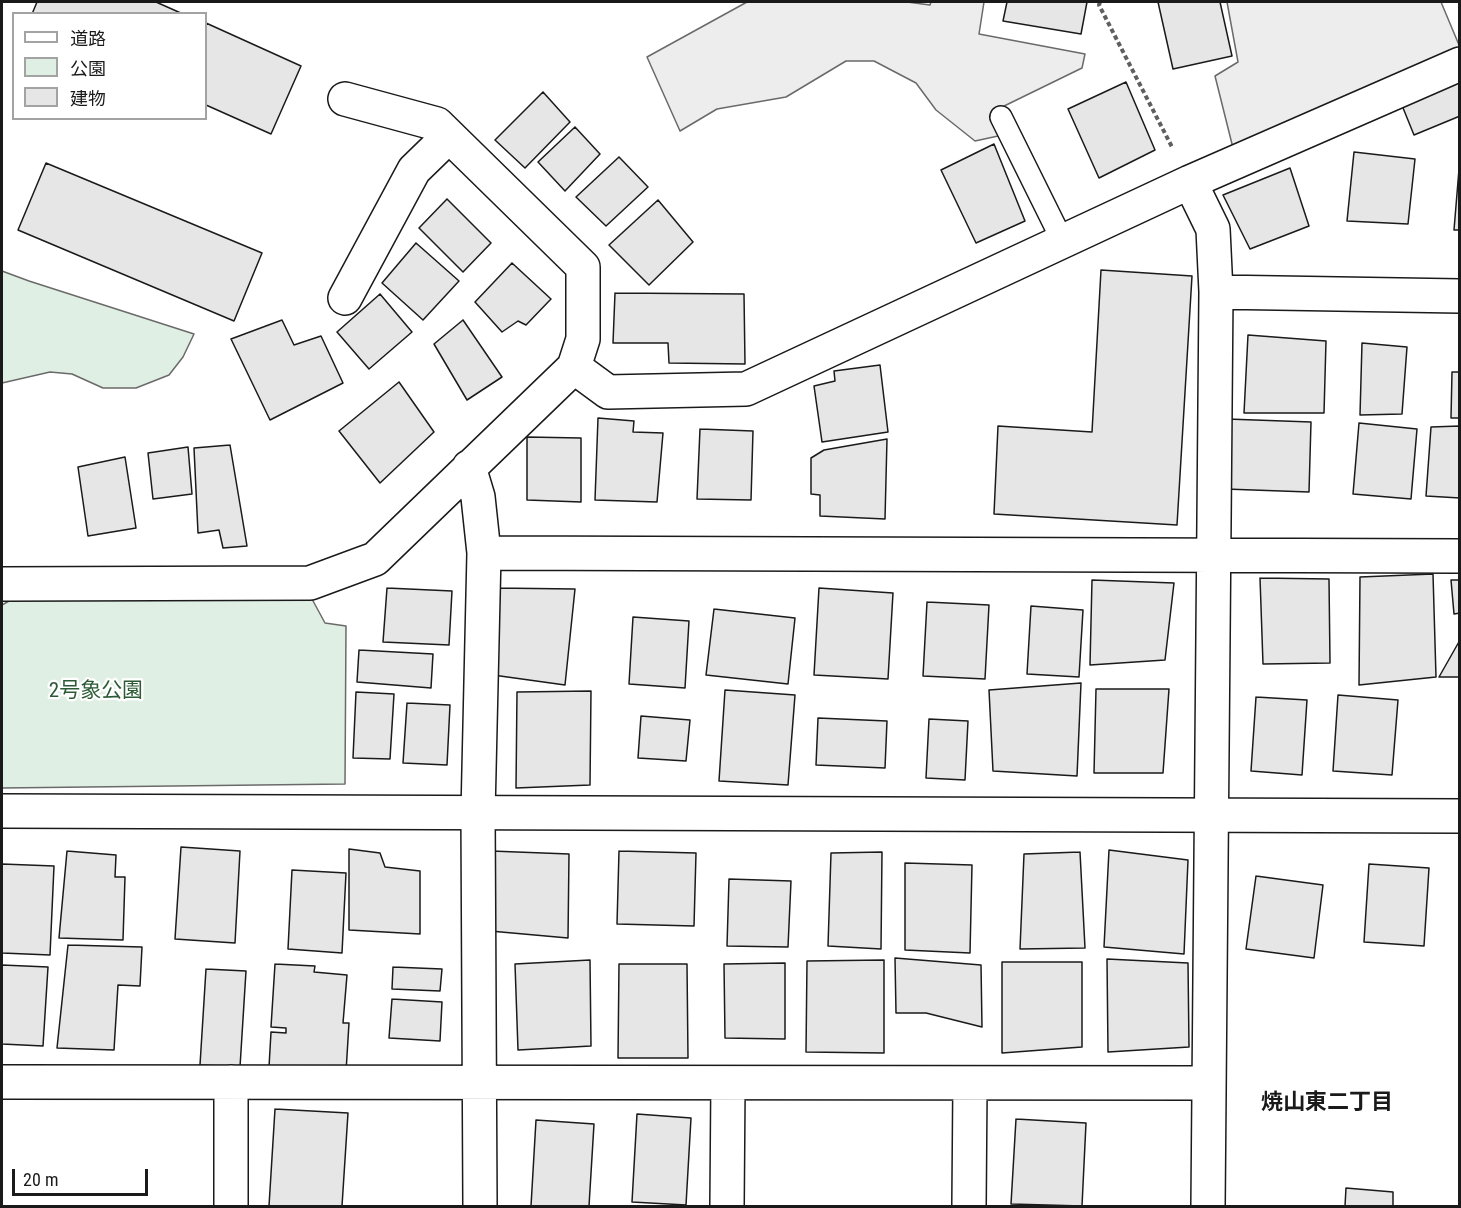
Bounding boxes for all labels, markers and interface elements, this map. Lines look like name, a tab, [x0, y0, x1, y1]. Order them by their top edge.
legend	[12, 12, 207, 120]
text: 道路	[70, 28, 106, 49]
text: 公園	[70, 58, 106, 79]
text: 建物	[70, 88, 106, 109]
park label: 2号象公園	[49, 679, 143, 705]
district label: 焼山東二丁目	[1261, 1090, 1393, 1116]
scale bar	[15, 1157, 152, 1195]
text: 20 m	[23, 1169, 58, 1190]

